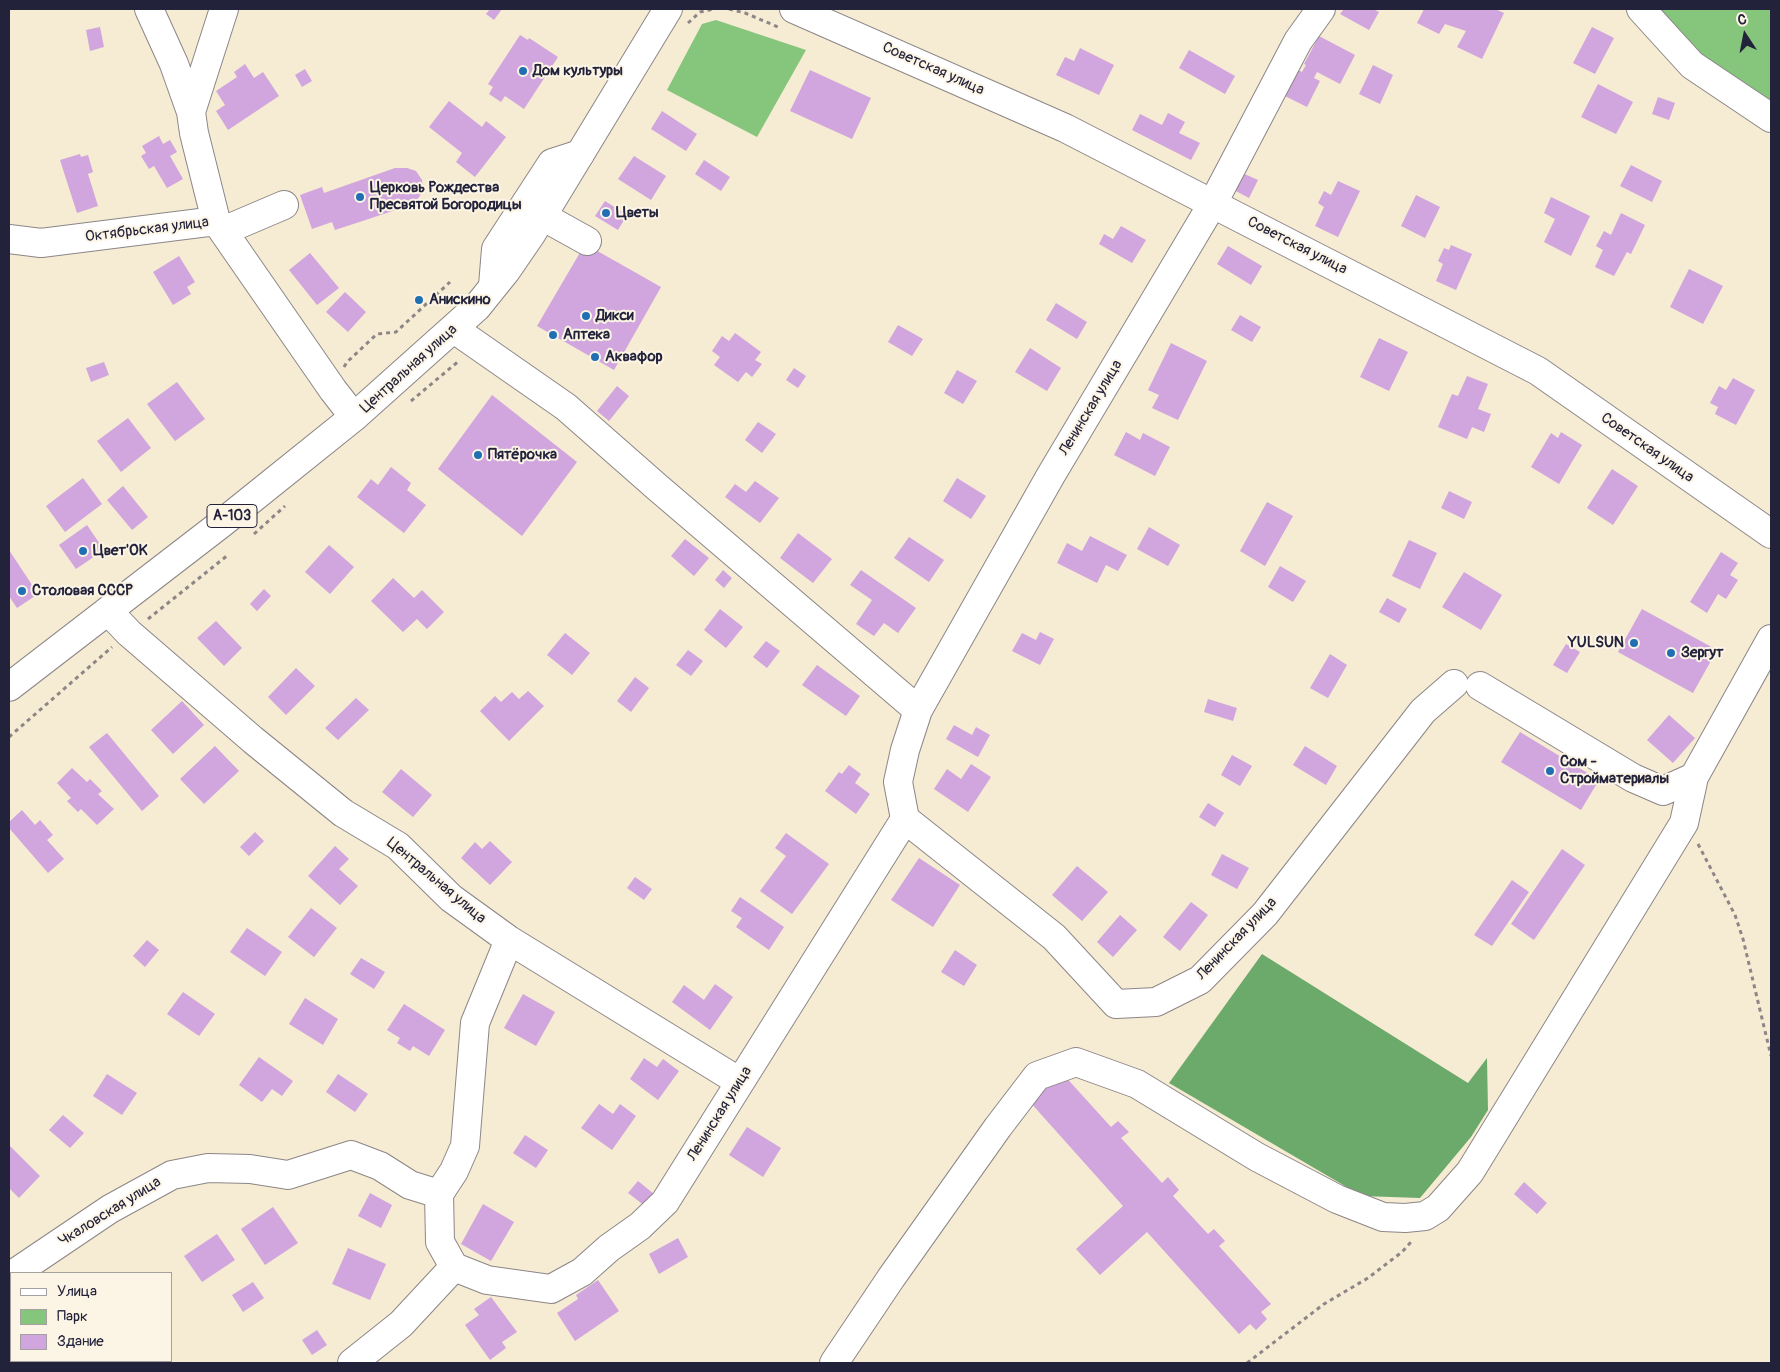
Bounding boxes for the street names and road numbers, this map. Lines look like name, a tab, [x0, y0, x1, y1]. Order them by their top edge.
street label: Советская улица	[879, 38, 987, 100]
street label: Октябрьская улица	[84, 213, 210, 247]
street label: Советская улица	[1244, 213, 1350, 279]
street label: Центральная улица	[357, 321, 461, 417]
street label: Ленинская улица	[1055, 357, 1127, 459]
street label: Советская улица	[1597, 409, 1697, 487]
road number: А-103	[207, 504, 257, 528]
street label: Центральная улица	[383, 834, 489, 928]
street label: Ленинская улица	[1193, 894, 1281, 984]
street label: Ленинская улица	[684, 1063, 756, 1165]
street label: Чкаловская улица	[56, 1173, 164, 1251]

